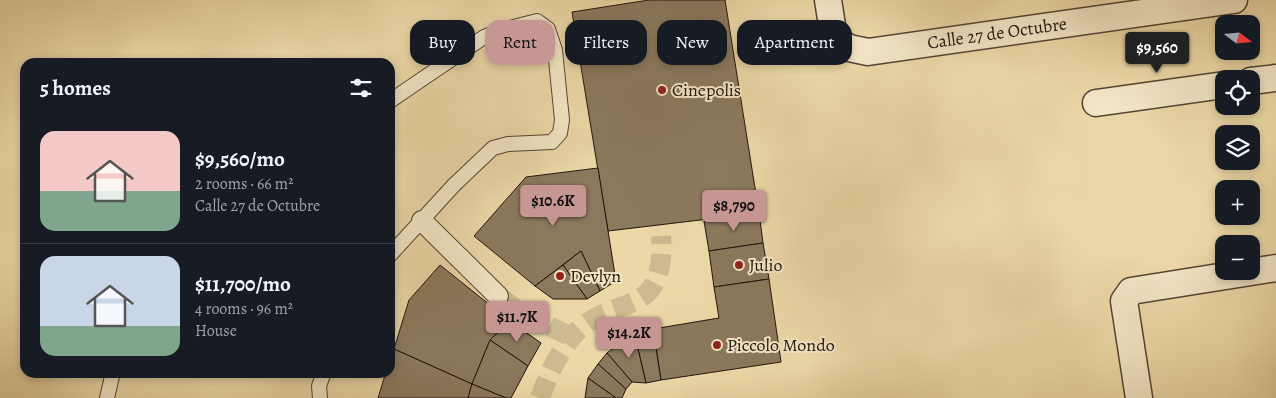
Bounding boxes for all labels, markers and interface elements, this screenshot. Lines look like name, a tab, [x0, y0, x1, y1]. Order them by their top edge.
street label: Calle 27 de Octubre	[926, 11, 1068, 55]
north arrow	[1215, 15, 1260, 60]
map controls	[1215, 15, 1260, 280]
chip: Buy	[410, 20, 475, 65]
chip: Rent	[485, 20, 555, 65]
chip: Filters	[565, 20, 647, 65]
chip: New	[657, 20, 727, 65]
chip: Apartment	[737, 20, 852, 65]
pin: $9,560	[1116, 32, 1198, 74]
text: $9,560	[1136, 37, 1178, 59]
button: locate	[1215, 70, 1260, 115]
text: 5 homes	[40, 74, 111, 102]
icon: filters	[347, 74, 375, 102]
place label: Cinepolis	[672, 78, 741, 102]
marker: Cinepolis	[656, 84, 668, 96]
button: layers	[1215, 125, 1260, 170]
text: $9,560/mo	[195, 145, 285, 173]
icon: home	[80, 151, 140, 211]
text: 2 rooms · 66 m²	[195, 173, 293, 195]
button: +	[1215, 180, 1260, 225]
pin: $10.6K	[512, 184, 594, 227]
text: $10.6K	[531, 190, 575, 212]
pin: $8,790	[693, 190, 775, 232]
text: Calle 27 de Octubre	[195, 195, 320, 217]
text: $8,790	[713, 195, 755, 217]
button: −	[1215, 235, 1260, 280]
place label: Julio	[749, 253, 783, 277]
marker: Julio	[733, 259, 745, 271]
place label: Devlyn	[570, 264, 621, 288]
text: $11,700/mo	[195, 270, 291, 298]
marker: Devlyn	[554, 270, 566, 282]
icon: home	[80, 276, 140, 336]
text: 4 rooms · 96 m²	[195, 298, 293, 320]
pin: $11.7K	[476, 300, 558, 343]
text: $11.7K	[497, 306, 537, 328]
pin: $14.2K	[588, 316, 670, 359]
text: House	[195, 320, 237, 342]
text: $14.2K	[607, 322, 651, 344]
place label: Piccolo Mondo	[727, 333, 835, 357]
marker: Piccolo Mondo	[711, 339, 723, 351]

